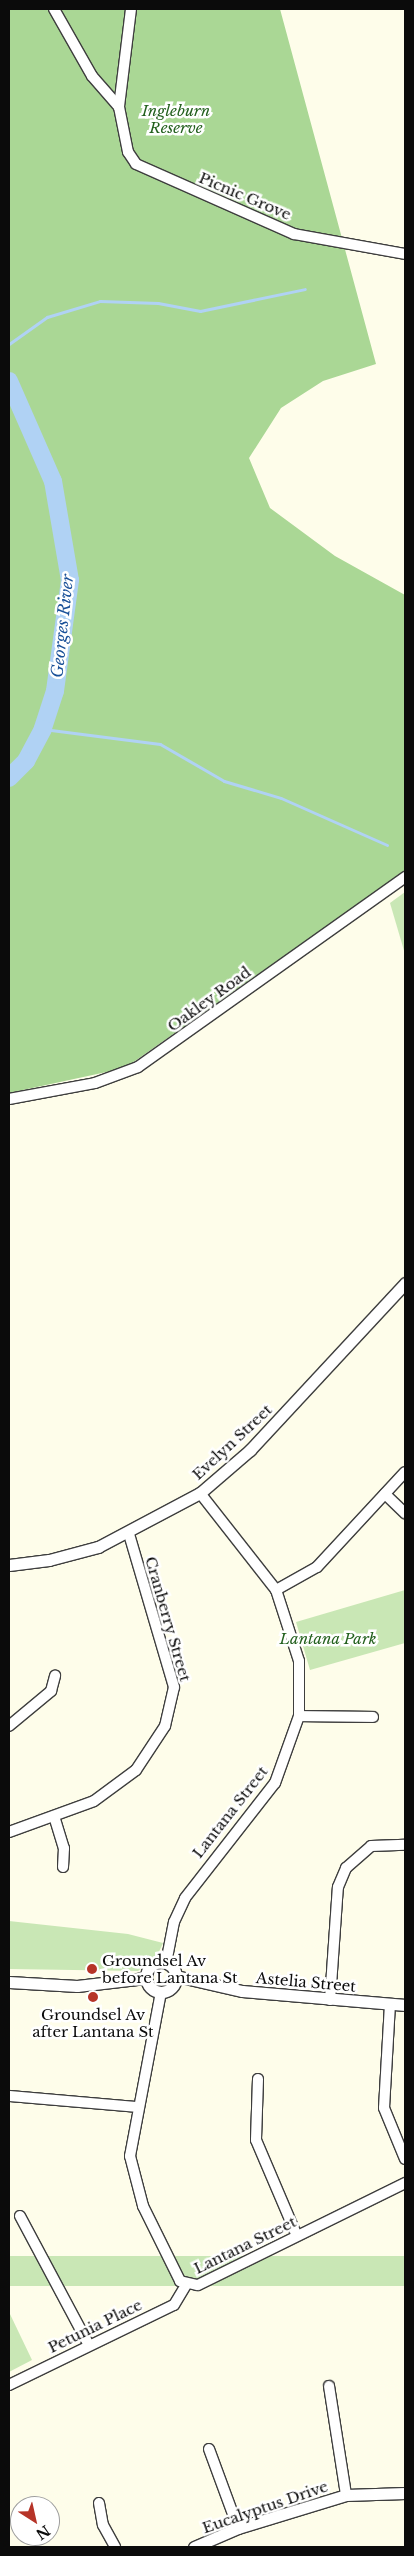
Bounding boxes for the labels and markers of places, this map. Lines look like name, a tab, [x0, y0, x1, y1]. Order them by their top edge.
place label: Groundsel Av before Lantana St	[102, 1951, 238, 1986]
marker: Groundsel Av before Lantana St	[86, 1963, 98, 1975]
marker: Groundsel Av after Lantana St	[87, 1991, 99, 2003]
place label: Groundsel Av after Lantana St	[32, 2005, 154, 2040]

